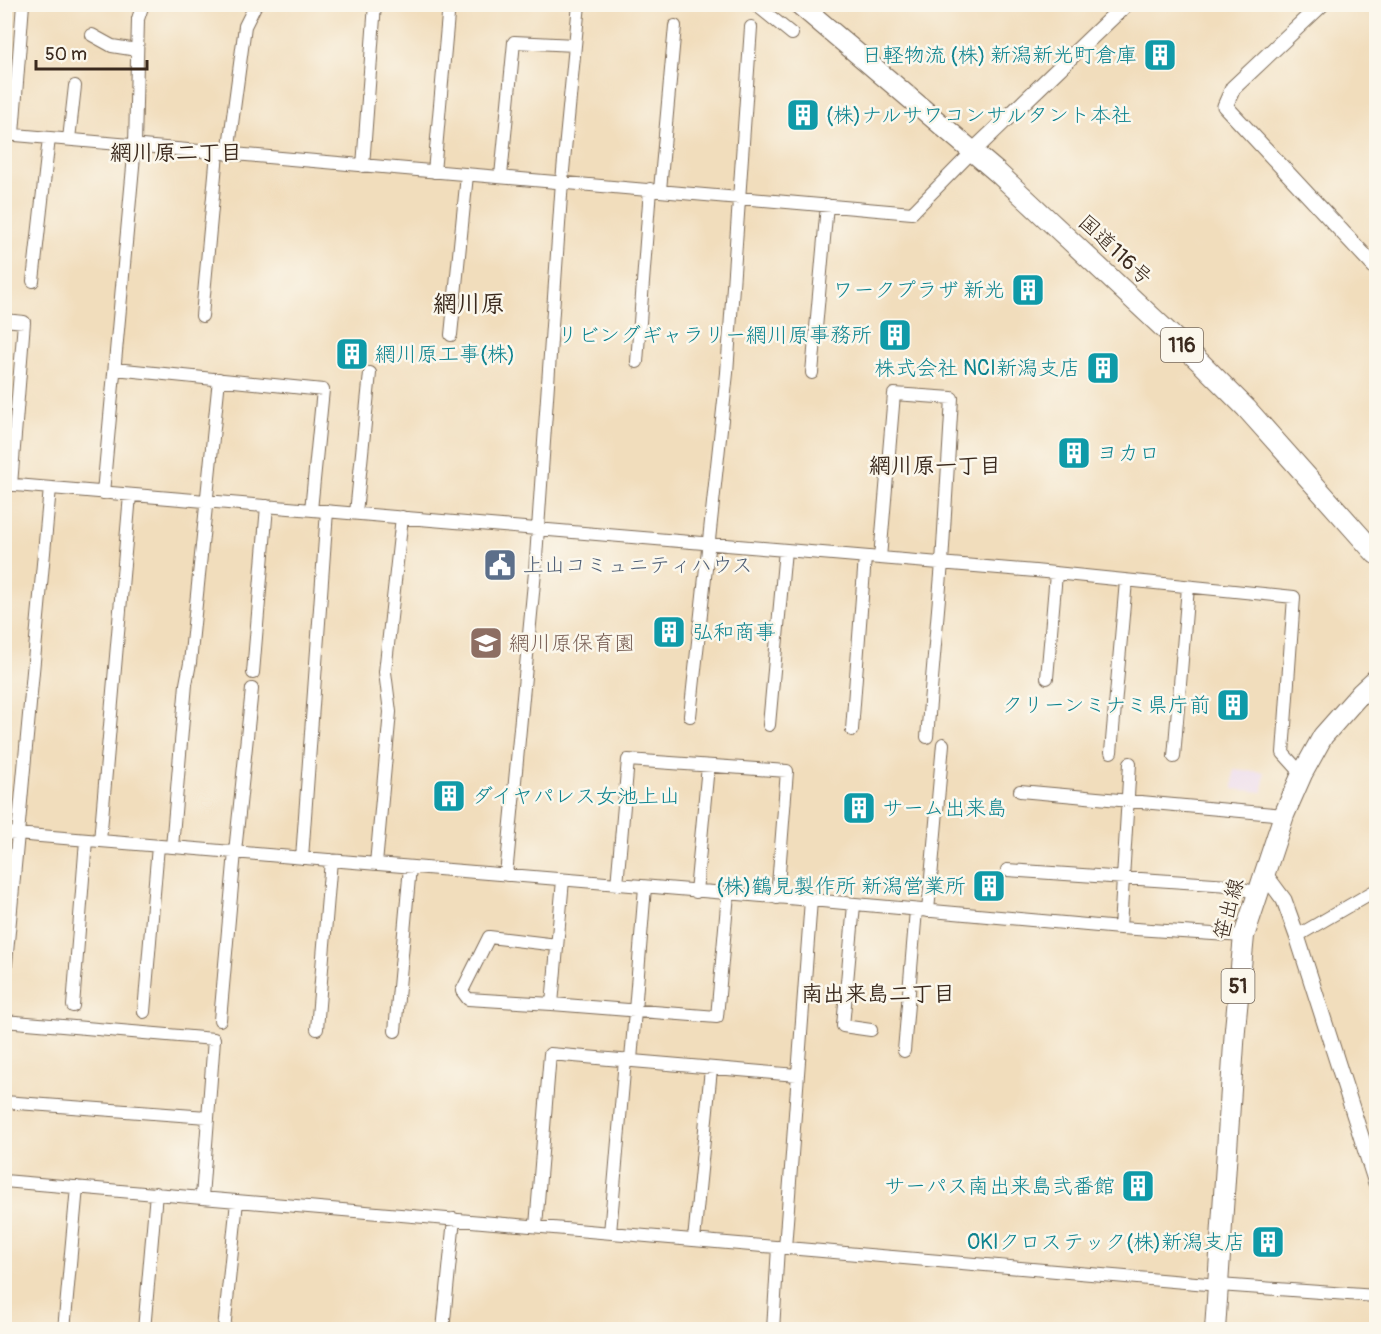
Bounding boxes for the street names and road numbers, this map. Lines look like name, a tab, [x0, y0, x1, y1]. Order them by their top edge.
street label: 国道116号	[1072, 209, 1158, 291]
road number: 116	[1161, 328, 1203, 362]
street label: 笹出線	[1208, 875, 1250, 943]
road number: 51	[1222, 969, 1254, 1003]

